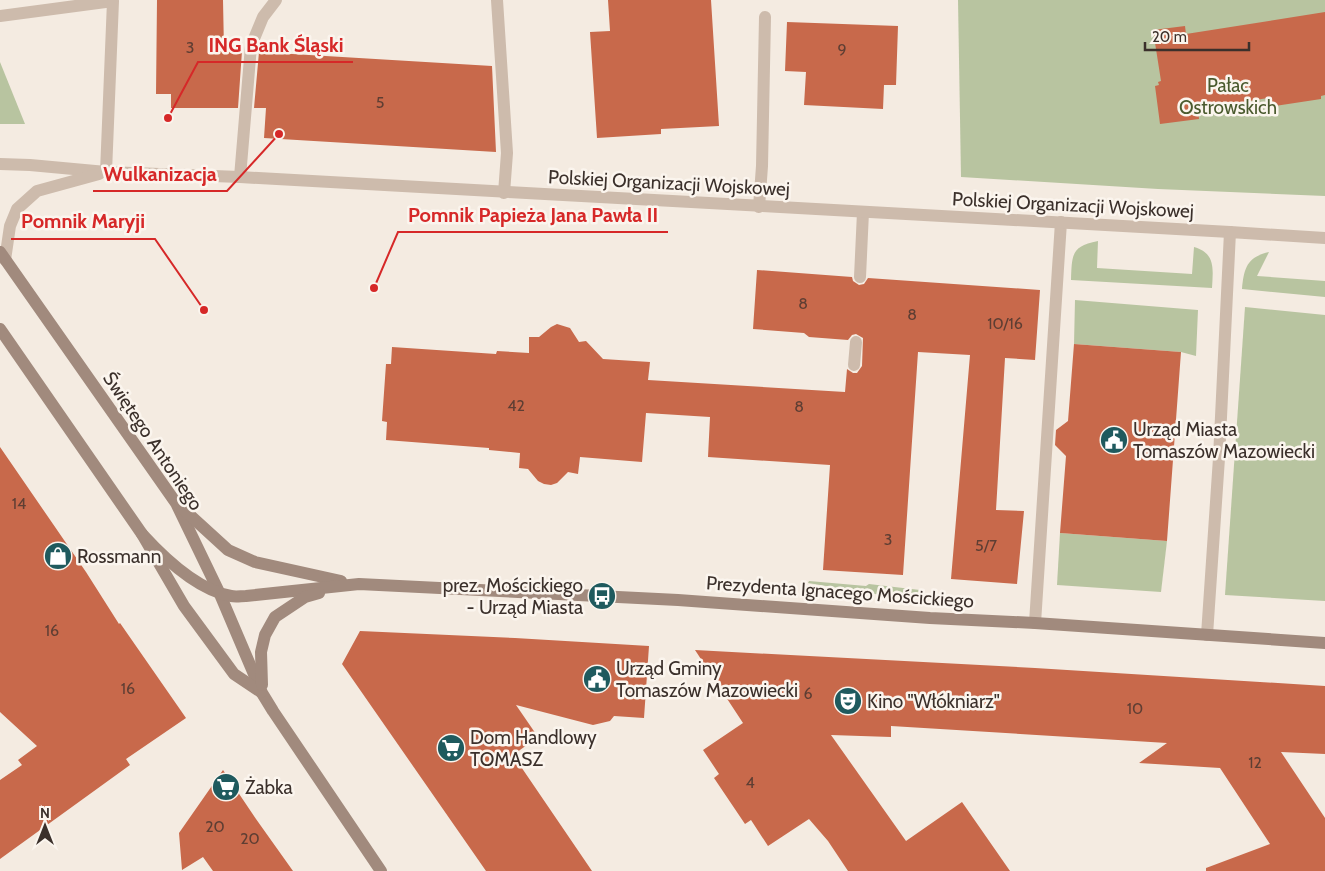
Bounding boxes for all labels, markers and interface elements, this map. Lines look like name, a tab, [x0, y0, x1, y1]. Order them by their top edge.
scale bar	[1145, 20, 1249, 52]
callout: ING Bank Śląski	[198, 27, 353, 62]
text: 20 m	[1152, 28, 1187, 46]
text: ING Bank Śląski	[208, 33, 344, 57]
house number: 3	[186, 38, 194, 57]
house number: 9	[837, 40, 847, 59]
park label: Pałac Ostrowskich	[1179, 74, 1277, 119]
house number: 5	[376, 93, 384, 112]
callout: Wulkanizacja	[93, 156, 227, 191]
text: Wulkanizacja	[103, 162, 217, 186]
street label: Polskiej Organizacji Wojskowej	[548, 165, 790, 201]
street label: Polskiej Organizacji Wojskowej	[952, 187, 1194, 223]
callout: Pomnik Papieża Jana Pawła II	[398, 197, 668, 232]
text: Pomnik Papieża Jana Pawła II	[408, 203, 658, 227]
callout: Pomnik Maryji	[11, 204, 155, 239]
text: Pomnik Maryji	[21, 209, 145, 233]
house number: 8	[798, 294, 808, 313]
house number: 8	[907, 305, 917, 324]
house number: 10/16	[987, 314, 1023, 333]
street label: Świętego Antoniego	[98, 367, 209, 515]
house number: 42	[507, 396, 525, 415]
house number: 8	[794, 397, 804, 416]
place label: Urząd Miasta Tomaszów Mazowiecki	[1133, 418, 1315, 463]
public building icon: Urząd Miasta Tomaszów Mazowiecki	[1099, 425, 1129, 455]
house number: 14	[12, 494, 26, 513]
house number: 3	[884, 530, 892, 549]
house number: 5/7	[975, 536, 997, 555]
shop icon: Rossmann	[43, 541, 73, 571]
place label: Rossmann	[77, 545, 161, 568]
street label: Prezydenta Ignacego Mościckiego	[705, 571, 975, 613]
place label: prez. Mościckiego - Urząd Miasta	[443, 574, 583, 619]
bus stop icon: prez. Mościckiego - Urząd Miasta	[587, 581, 617, 611]
house number: 16	[45, 621, 59, 640]
place label: Urząd Gminy Tomaszów Mazowiecki	[616, 657, 798, 702]
public building icon: Urząd Gminy Tomaszów Mazowiecki	[582, 664, 612, 694]
house number: 16	[121, 679, 135, 698]
house number: 6	[803, 684, 813, 703]
theatre icon: Kino "Włókniarz"	[833, 686, 863, 716]
place label: Kino "Włókniarz"	[867, 690, 1000, 713]
house number: 10	[1127, 699, 1143, 718]
place label: Dom Handlowy TOMASZ	[470, 726, 597, 771]
supermarket icon: Dom Handlowy TOMASZ	[436, 733, 466, 763]
house number: 12	[1248, 753, 1262, 772]
supermarket icon: Żabka	[211, 772, 241, 802]
house number: 4	[745, 773, 755, 792]
place label: Żabka	[245, 776, 293, 799]
north arrow	[20, 801, 70, 851]
text: N	[40, 804, 50, 822]
house number: 20	[205, 817, 225, 836]
house number: 20	[240, 829, 260, 848]

